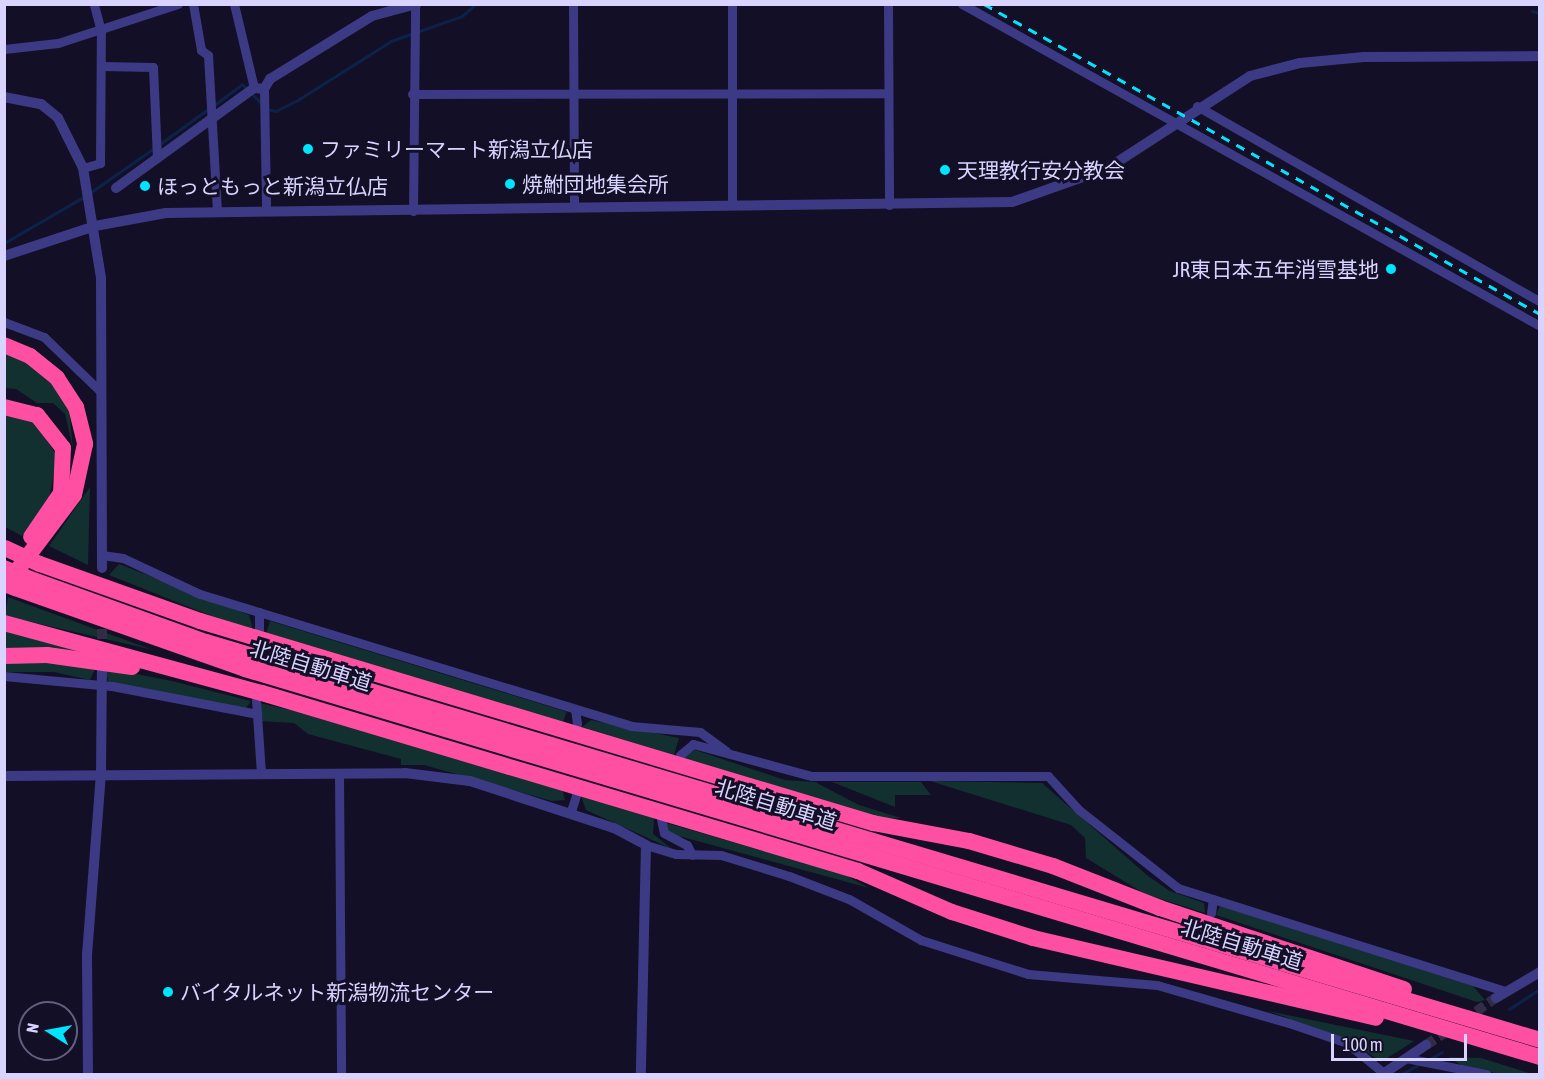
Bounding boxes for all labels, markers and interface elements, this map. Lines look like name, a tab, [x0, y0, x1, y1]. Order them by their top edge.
place label: ファミリーマート新潟立仏店	[320, 136, 593, 162]
marker: ファミリーマート新潟立仏店	[301, 142, 315, 156]
place label: 天理教行安分教会	[957, 157, 1125, 183]
marker: 天理教行安分教会	[938, 163, 952, 177]
place label: 焼鮒団地集会所	[522, 171, 669, 197]
place label: ほっともっと新潟立仏店	[157, 173, 388, 199]
marker: 焼鮒団地集会所	[503, 177, 517, 191]
marker: ほっともっと新潟立仏店	[138, 179, 152, 193]
place label: JR東日本五年消雪基地	[1173, 256, 1379, 282]
marker: JR東日本五年消雪基地	[1384, 262, 1398, 276]
street label: 北陸自動車道	[247, 635, 375, 695]
street label: 北陸自動車道	[712, 774, 840, 834]
street label: 北陸自動車道	[1178, 914, 1306, 974]
place label: バイタルネット新潟物流センター	[180, 979, 495, 1005]
marker: バイタルネット新潟物流センター	[161, 985, 175, 999]
north arrow	[18, 1001, 78, 1061]
text: N	[23, 1022, 42, 1034]
scale bar	[1334, 1022, 1470, 1060]
text: 100 m	[1342, 1034, 1383, 1055]

